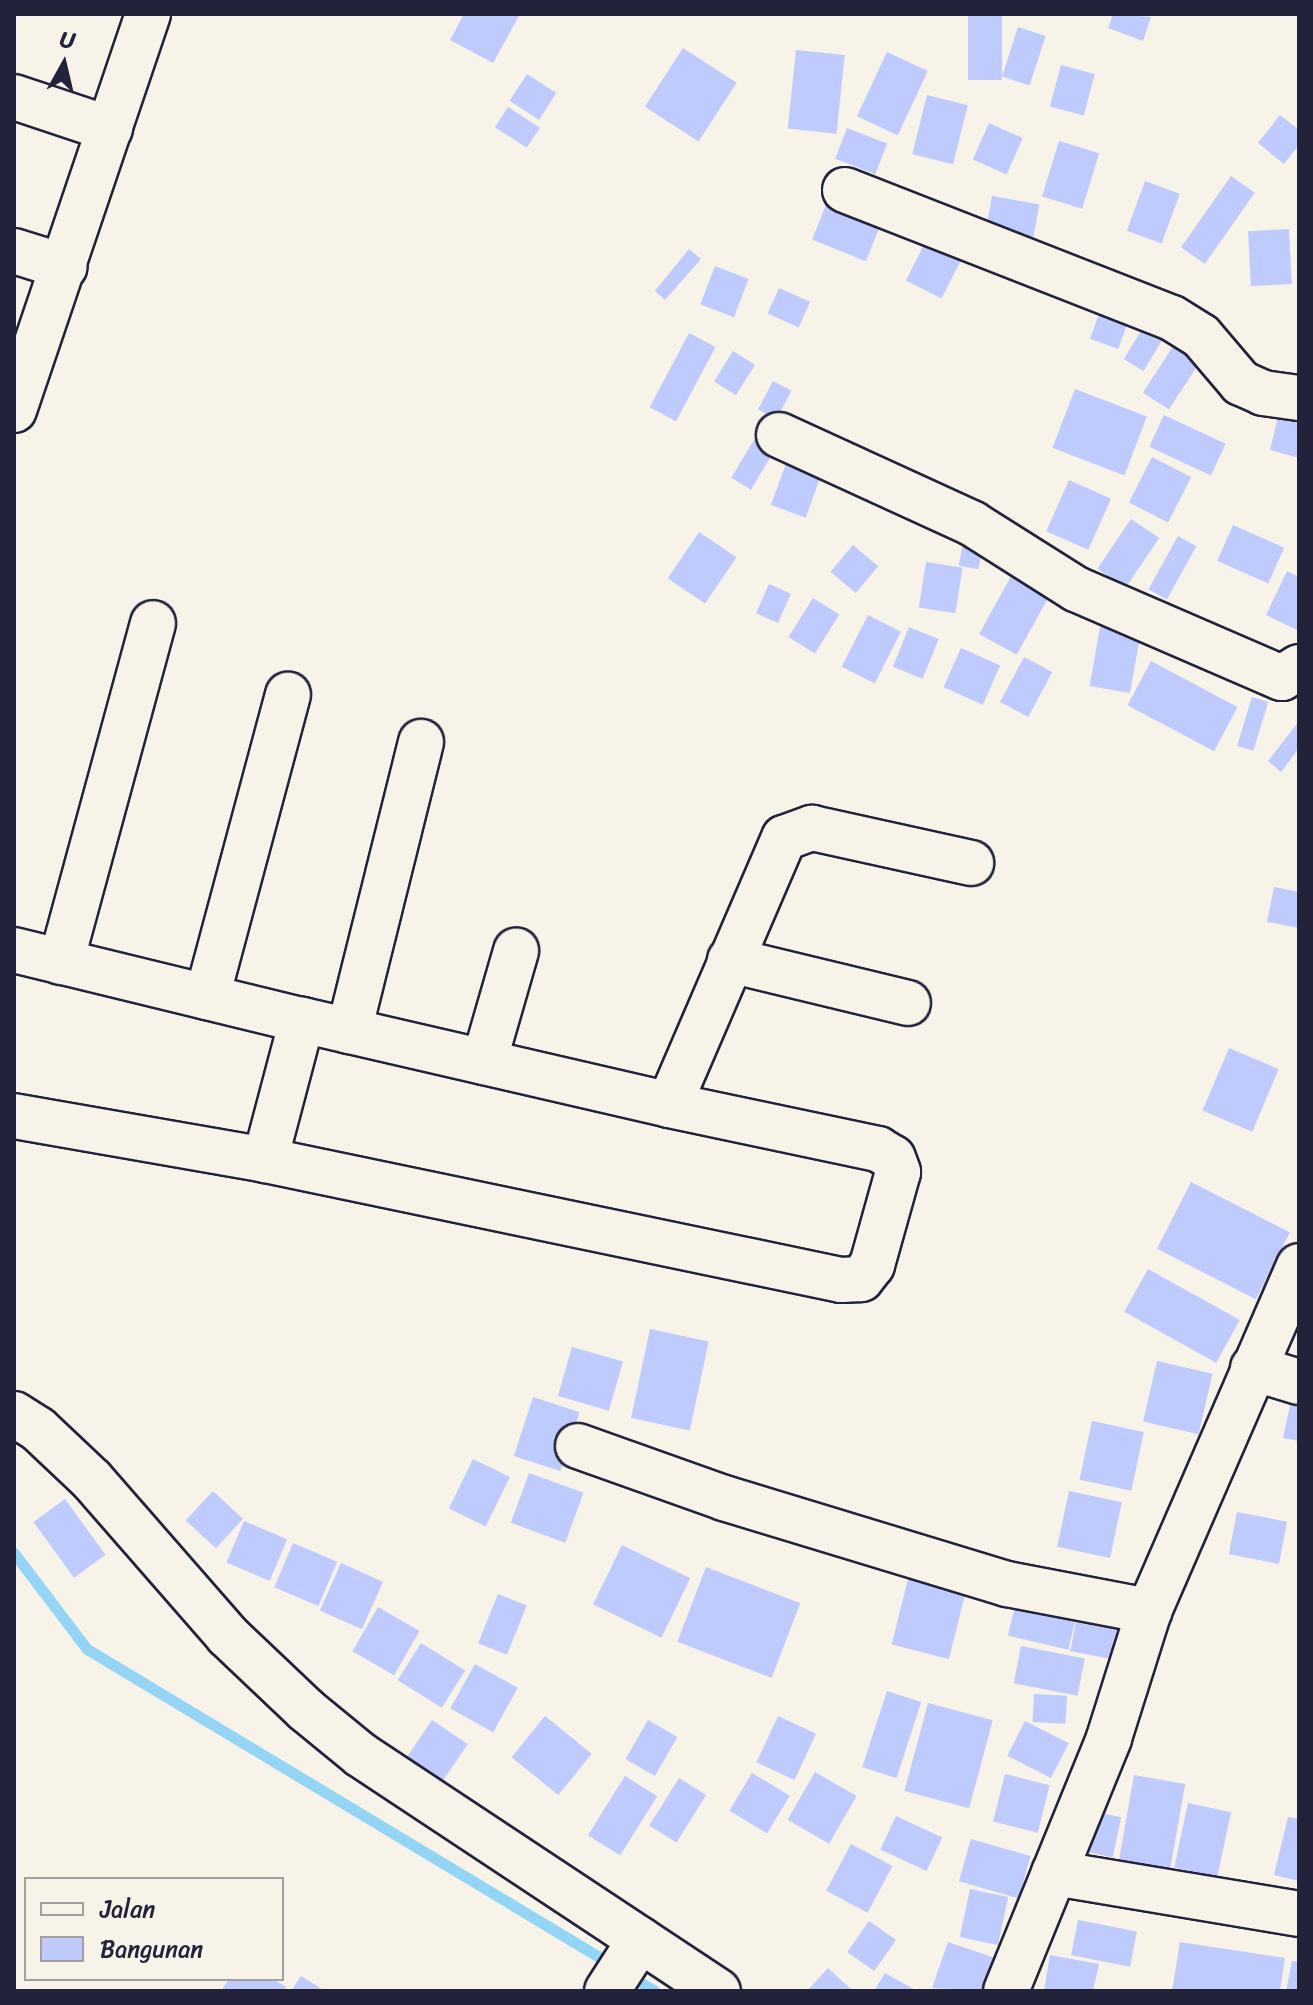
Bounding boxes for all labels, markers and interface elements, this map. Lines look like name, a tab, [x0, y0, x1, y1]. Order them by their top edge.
text: U	[57, 19, 77, 60]
north arrow	[24, 24, 104, 104]
legend	[24, 1877, 284, 1981]
text: Jalan	[100, 1888, 155, 1930]
text: Bangunan	[100, 1928, 203, 1970]

